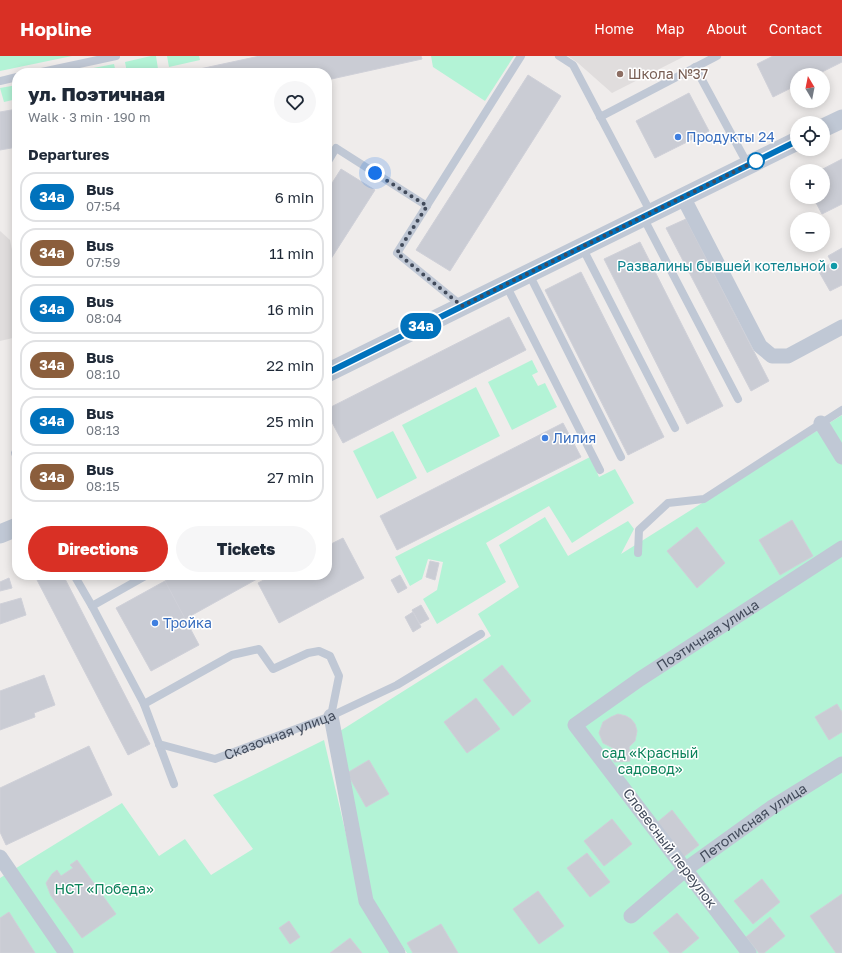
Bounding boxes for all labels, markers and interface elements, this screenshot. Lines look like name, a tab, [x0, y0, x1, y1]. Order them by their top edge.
text: Hopline	[20, 17, 92, 40]
text: Home	[594, 20, 634, 37]
text: Map	[656, 20, 684, 37]
text: About	[706, 20, 747, 37]
text: Contact	[769, 20, 822, 37]
place label: Школа №37	[628, 65, 708, 82]
north arrow	[790, 68, 830, 108]
map controls	[790, 68, 830, 252]
marker: Школа №37	[615, 69, 625, 79]
button: heart	[274, 81, 316, 123]
text: ул. Поэтичная	[28, 82, 165, 105]
text: Walk · 3 min · 190 m	[28, 109, 150, 125]
button: locate	[790, 116, 830, 156]
place label: Продукты 24	[686, 128, 775, 145]
marker: Продукты 24	[673, 132, 683, 142]
text: Departures	[28, 145, 109, 163]
unlabelled marker	[747, 152, 765, 170]
your location	[365, 163, 385, 183]
button: +	[790, 164, 830, 204]
text: Bus	[86, 180, 114, 198]
text: 34а	[39, 188, 65, 205]
text: 6 min	[275, 188, 314, 206]
text: 07:54	[86, 198, 120, 214]
button: −	[790, 212, 830, 252]
text: Bus	[86, 236, 114, 254]
text: 34a	[39, 244, 65, 261]
text: 11 min	[269, 244, 314, 262]
text: 07:59	[86, 254, 120, 270]
place label: Развалины бывшей котельной	[617, 257, 826, 274]
marker: Развалины бывшей котельной	[829, 261, 839, 271]
text: Bus	[86, 292, 114, 310]
text: 34а	[39, 300, 65, 317]
text: 16 min	[267, 300, 314, 318]
text: 08:04	[86, 310, 122, 326]
line badge: 34а	[398, 313, 444, 339]
text: 34а	[408, 317, 434, 334]
text: Bus	[86, 348, 114, 366]
text: 34a	[39, 356, 65, 373]
text: 22 min	[266, 356, 314, 374]
text: 08:10	[86, 366, 120, 382]
text: Bus	[86, 404, 114, 422]
text: 34а	[39, 412, 65, 429]
text: 25 min	[266, 412, 314, 430]
text: 08:13	[86, 422, 120, 438]
place label: Лилия	[553, 429, 596, 446]
marker: Лилия	[540, 433, 550, 443]
text: Bus	[86, 460, 114, 478]
text: 34a	[39, 468, 65, 485]
text: 27 min	[267, 468, 314, 486]
text: 08:15	[86, 478, 120, 494]
button: Directions	[28, 526, 168, 572]
button: Tickets	[176, 526, 316, 572]
street label: Поэтичная улица	[653, 595, 762, 674]
place label: Тройка	[163, 614, 212, 631]
marker: Тройка	[150, 618, 160, 628]
street label: Сказочная улица	[221, 706, 338, 763]
park label: сад «Красный садовод»	[602, 744, 698, 777]
street label: Летописная улица	[696, 779, 810, 865]
street label: Словесный переулок	[620, 785, 721, 911]
park label: НСТ «Победа»	[54, 880, 154, 897]

